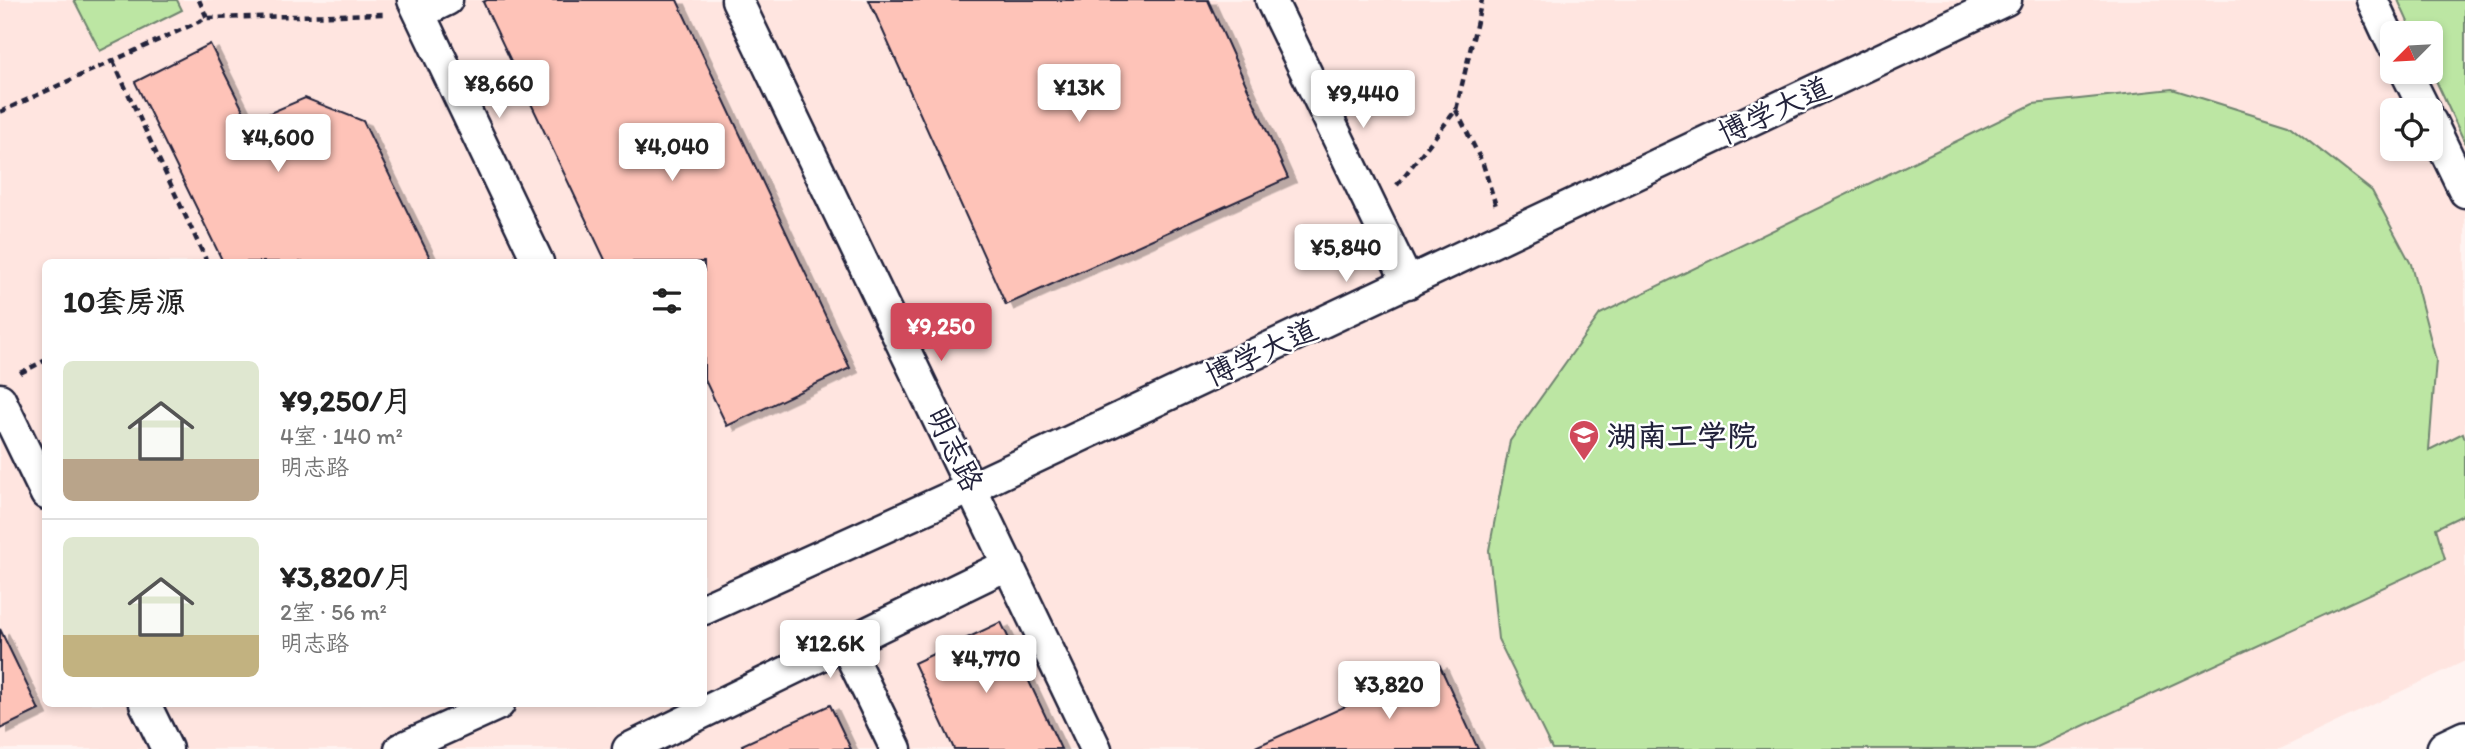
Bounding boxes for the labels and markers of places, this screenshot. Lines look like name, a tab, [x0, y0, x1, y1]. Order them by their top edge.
pin: ¥8,660	[442, 60, 556, 120]
pin: ¥13K	[1038, 64, 1120, 124]
pin: ¥9,440	[1306, 71, 1420, 130]
pin: ¥4,600	[221, 114, 335, 174]
pin: ¥4,040	[615, 124, 729, 183]
pin: ¥5,840	[1289, 224, 1403, 284]
pin: ¥9,250	[884, 304, 998, 363]
place label: 湖南工学院	[1607, 417, 1757, 454]
school or university icon: 湖南工学院	[1567, 418, 1601, 462]
pin: ¥12.6K	[773, 620, 887, 680]
pin: ¥4,770	[929, 636, 1043, 695]
pin: ¥3,820	[1332, 662, 1446, 721]

